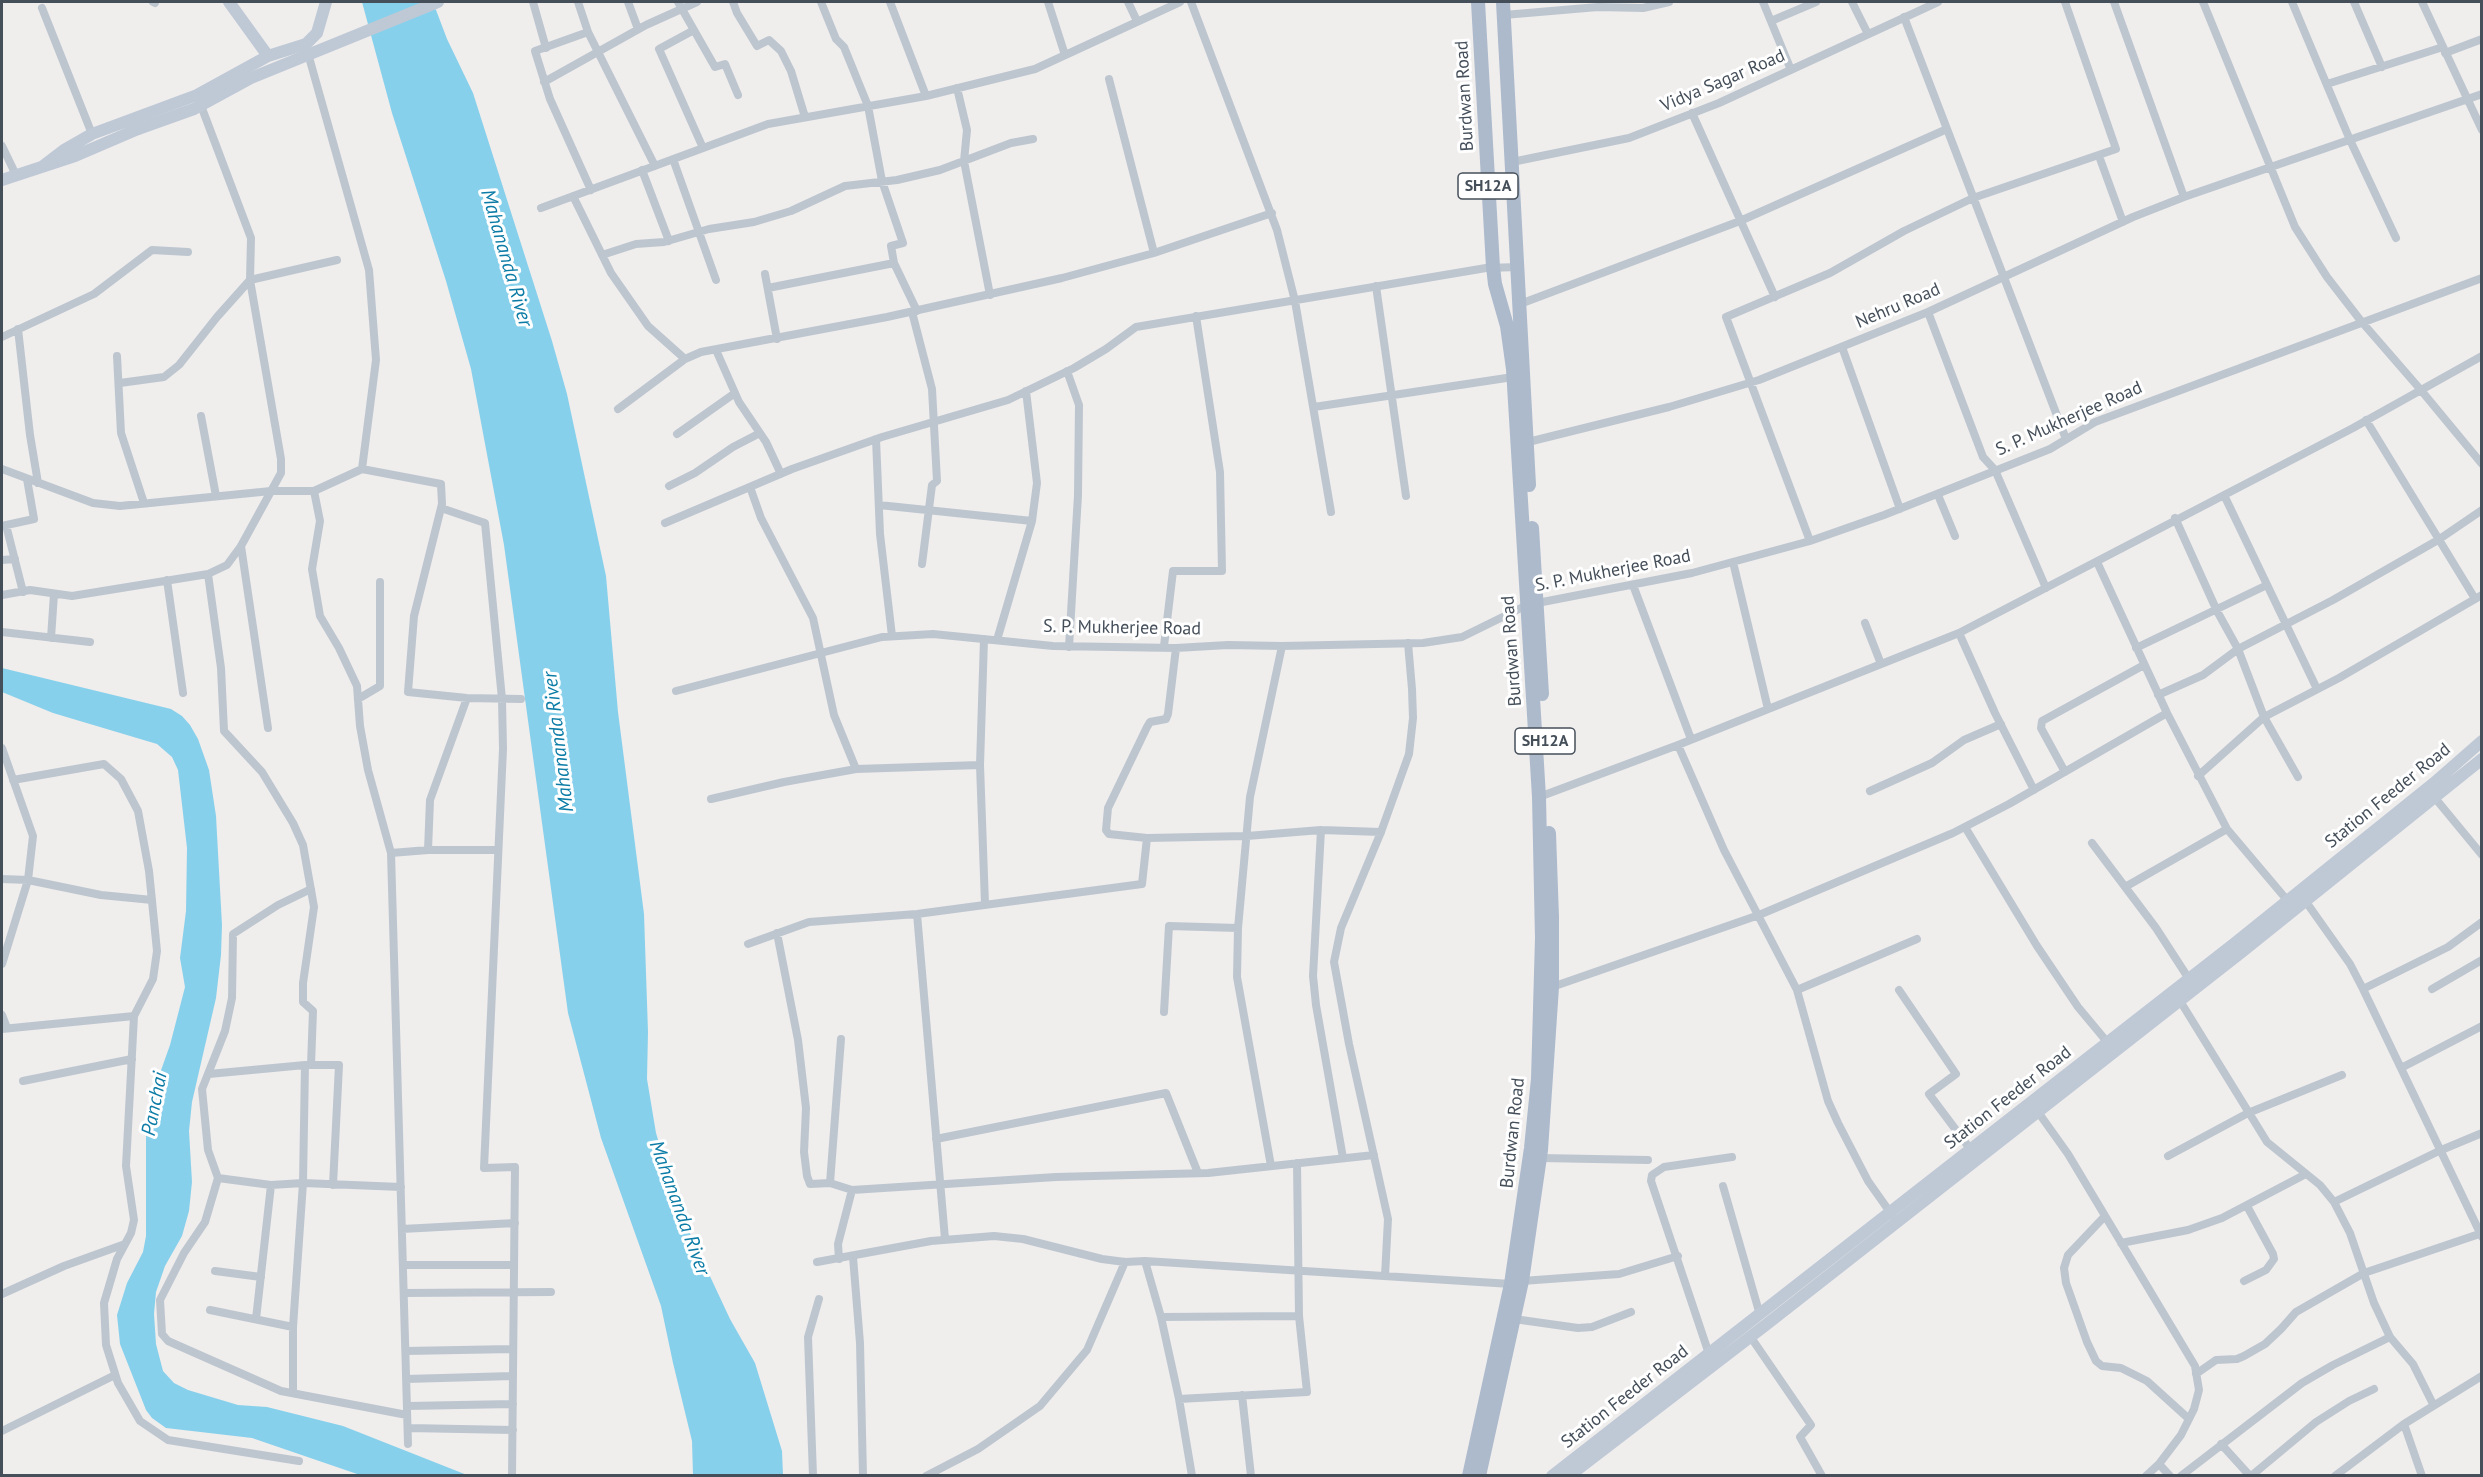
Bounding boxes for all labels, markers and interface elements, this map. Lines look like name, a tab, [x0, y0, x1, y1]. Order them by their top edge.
street label: Burdwan Road	[1451, 40, 1479, 152]
street label: Vidya Sagar Road	[1658, 45, 1788, 117]
road number: SH12A	[1458, 173, 1518, 199]
water label: Mahananda River	[475, 187, 537, 329]
street label: Nehru Road	[1852, 279, 1944, 333]
street label: S. P. Mukherjee Road	[1992, 377, 2146, 461]
street label: S. P. Mukherjee Road	[1533, 545, 1693, 597]
street label: Burdwan Road	[1497, 595, 1527, 707]
street label: S. P. Mukherjee Road	[1043, 616, 1201, 640]
water label: Mahananda River	[538, 670, 580, 814]
road number: SH12A	[1515, 728, 1575, 754]
street label: Station Feeder Road	[2321, 739, 2455, 853]
street label: Station Feeder Road	[1940, 1042, 2076, 1154]
water label: Panchai	[137, 1070, 173, 1138]
street label: Burdwan Road	[1496, 1077, 1530, 1189]
water label: Mahananda River	[644, 1137, 714, 1279]
street label: Station Feeder Road	[1557, 1341, 1693, 1453]

